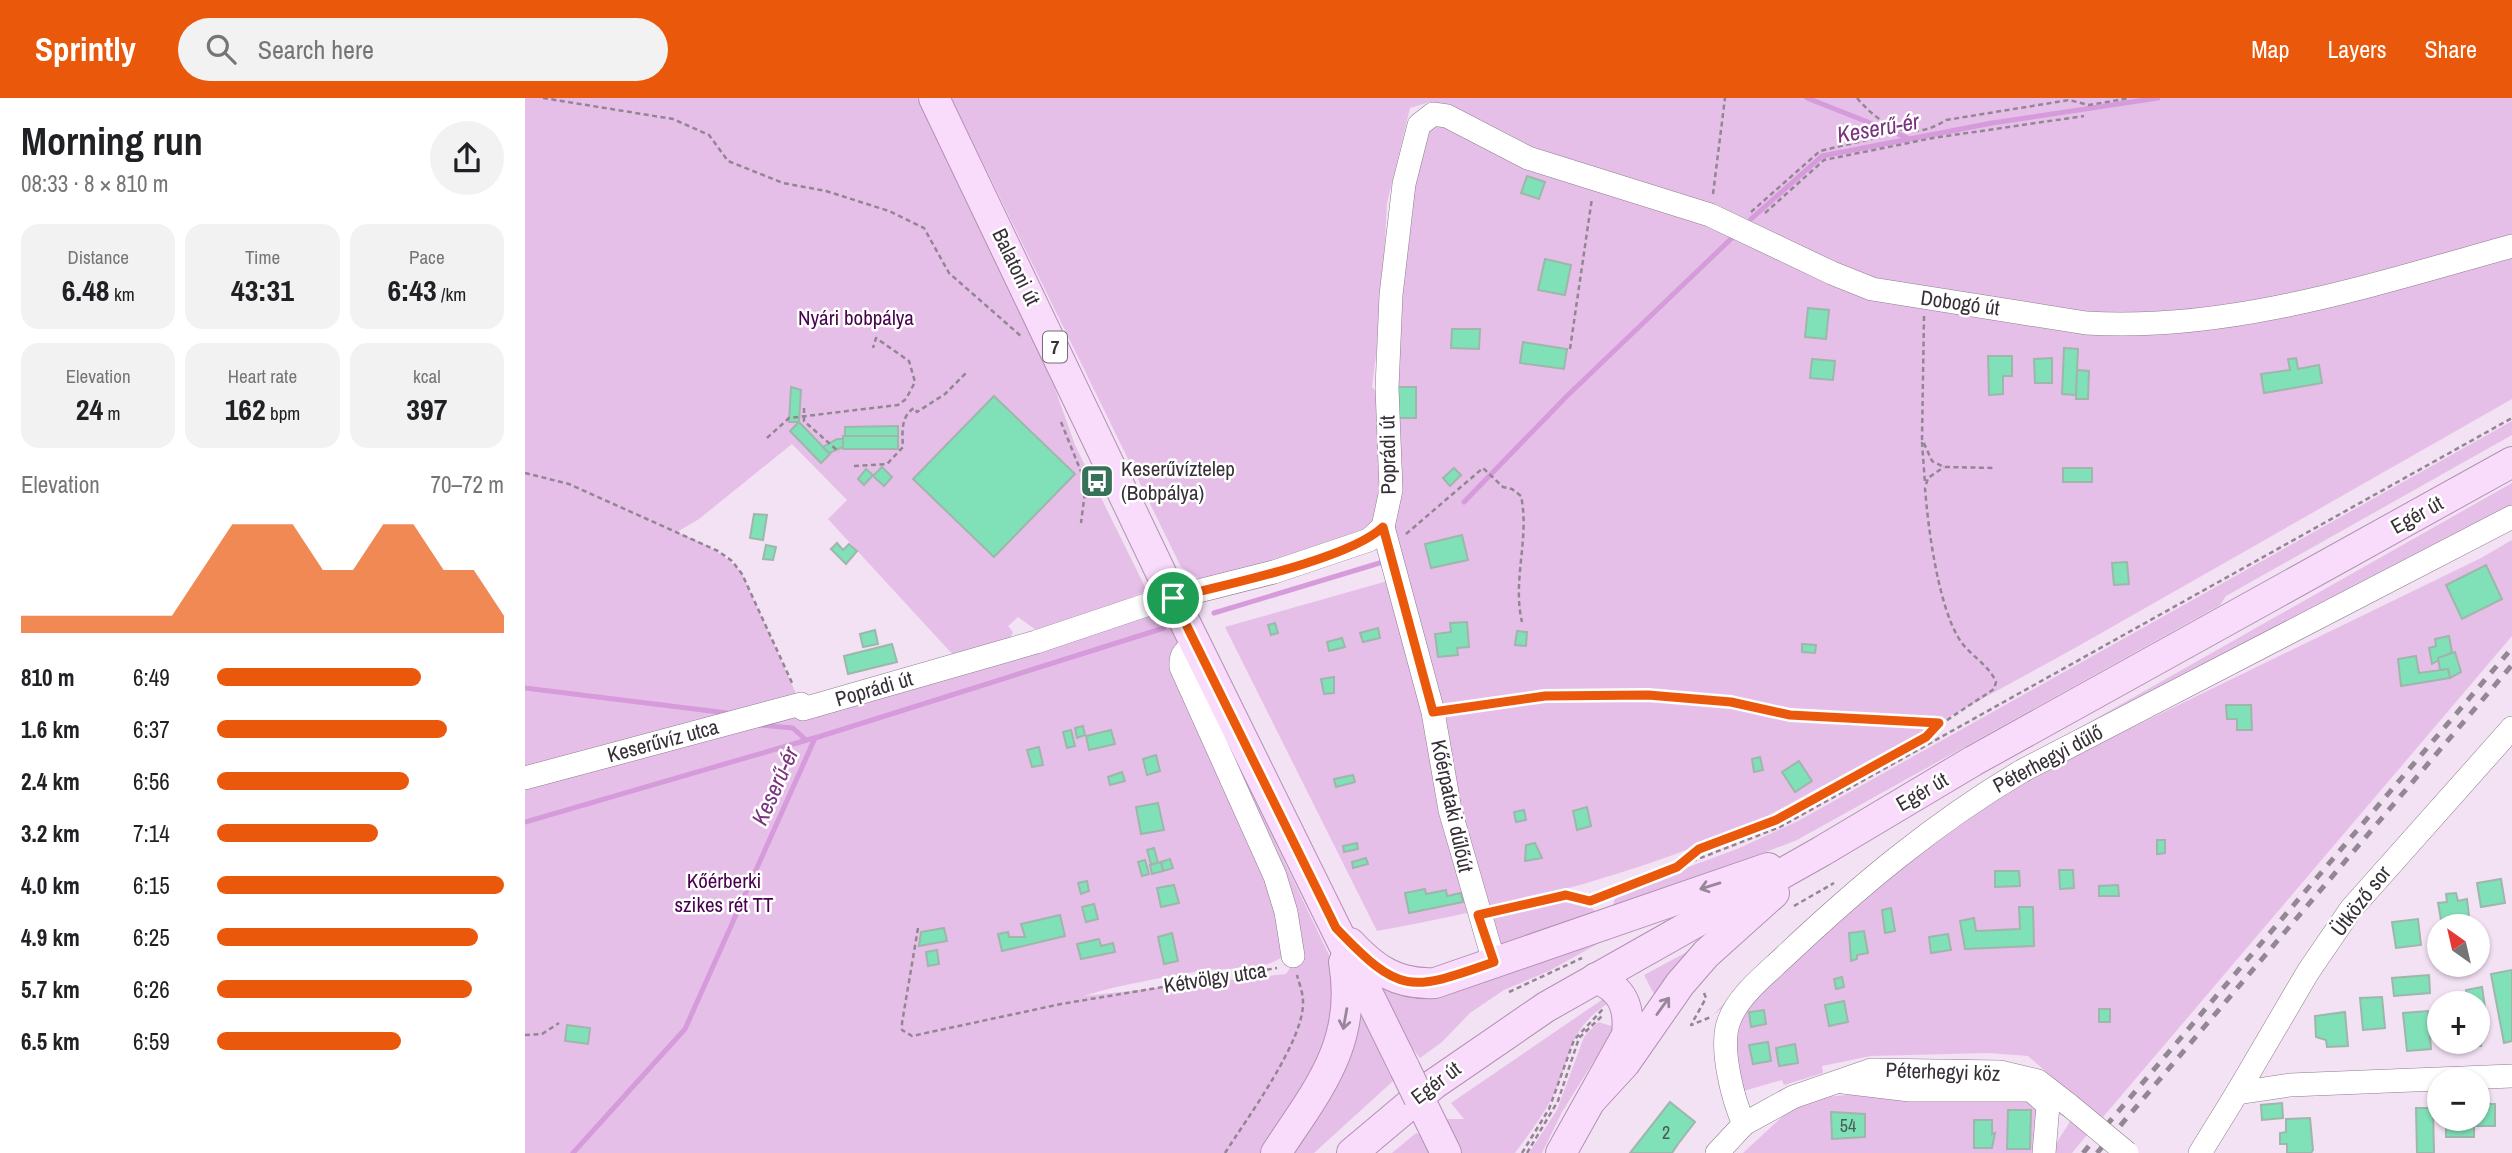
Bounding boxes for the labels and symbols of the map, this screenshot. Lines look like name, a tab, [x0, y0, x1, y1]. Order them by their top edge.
water label: Keserű-ér	[1834, 105, 1922, 150]
street label: Balatoni út	[985, 223, 1048, 310]
street label: Dobogó út	[1919, 283, 2002, 322]
park label: Nyári bobpálya	[798, 303, 914, 332]
road number: 7	[1043, 331, 1067, 362]
street label: Poprádi út	[1372, 415, 1403, 495]
place label: Keserűvíztelep (Bobpálya)	[1121, 454, 1235, 507]
bus stop icon: Keserűvíztelep (Bobpálya)	[1078, 462, 1116, 500]
street label: Egér út	[2385, 488, 2448, 541]
pin	[1143, 568, 1203, 628]
street label: Poprádi út	[832, 664, 916, 713]
street label: Keserűvíz utca	[604, 712, 722, 769]
street label: Péterhegyi dűlő	[1988, 717, 2108, 800]
street label: Kőérpataki dűlőút	[1424, 737, 1481, 875]
water label: Keserű-ér	[744, 741, 806, 830]
street label: Egér út	[1890, 765, 1953, 818]
street label: Ütköző sor	[2324, 859, 2398, 942]
park label: Kőérberki szikes rét TT	[674, 866, 774, 919]
one-way arrow	[1700, 881, 1722, 893]
north arrow	[2427, 914, 2490, 976]
street label: Kétvölgy utca	[1162, 955, 1269, 1000]
one-way arrow	[1656, 997, 1670, 1016]
one-way arrow	[1338, 1007, 1352, 1030]
street label: Egér út	[1405, 1054, 1467, 1111]
street label: Péterhegyi köz	[1885, 1055, 2001, 1088]
house number: 54	[1840, 1113, 1856, 1138]
house number: 2	[1662, 1120, 1670, 1145]

